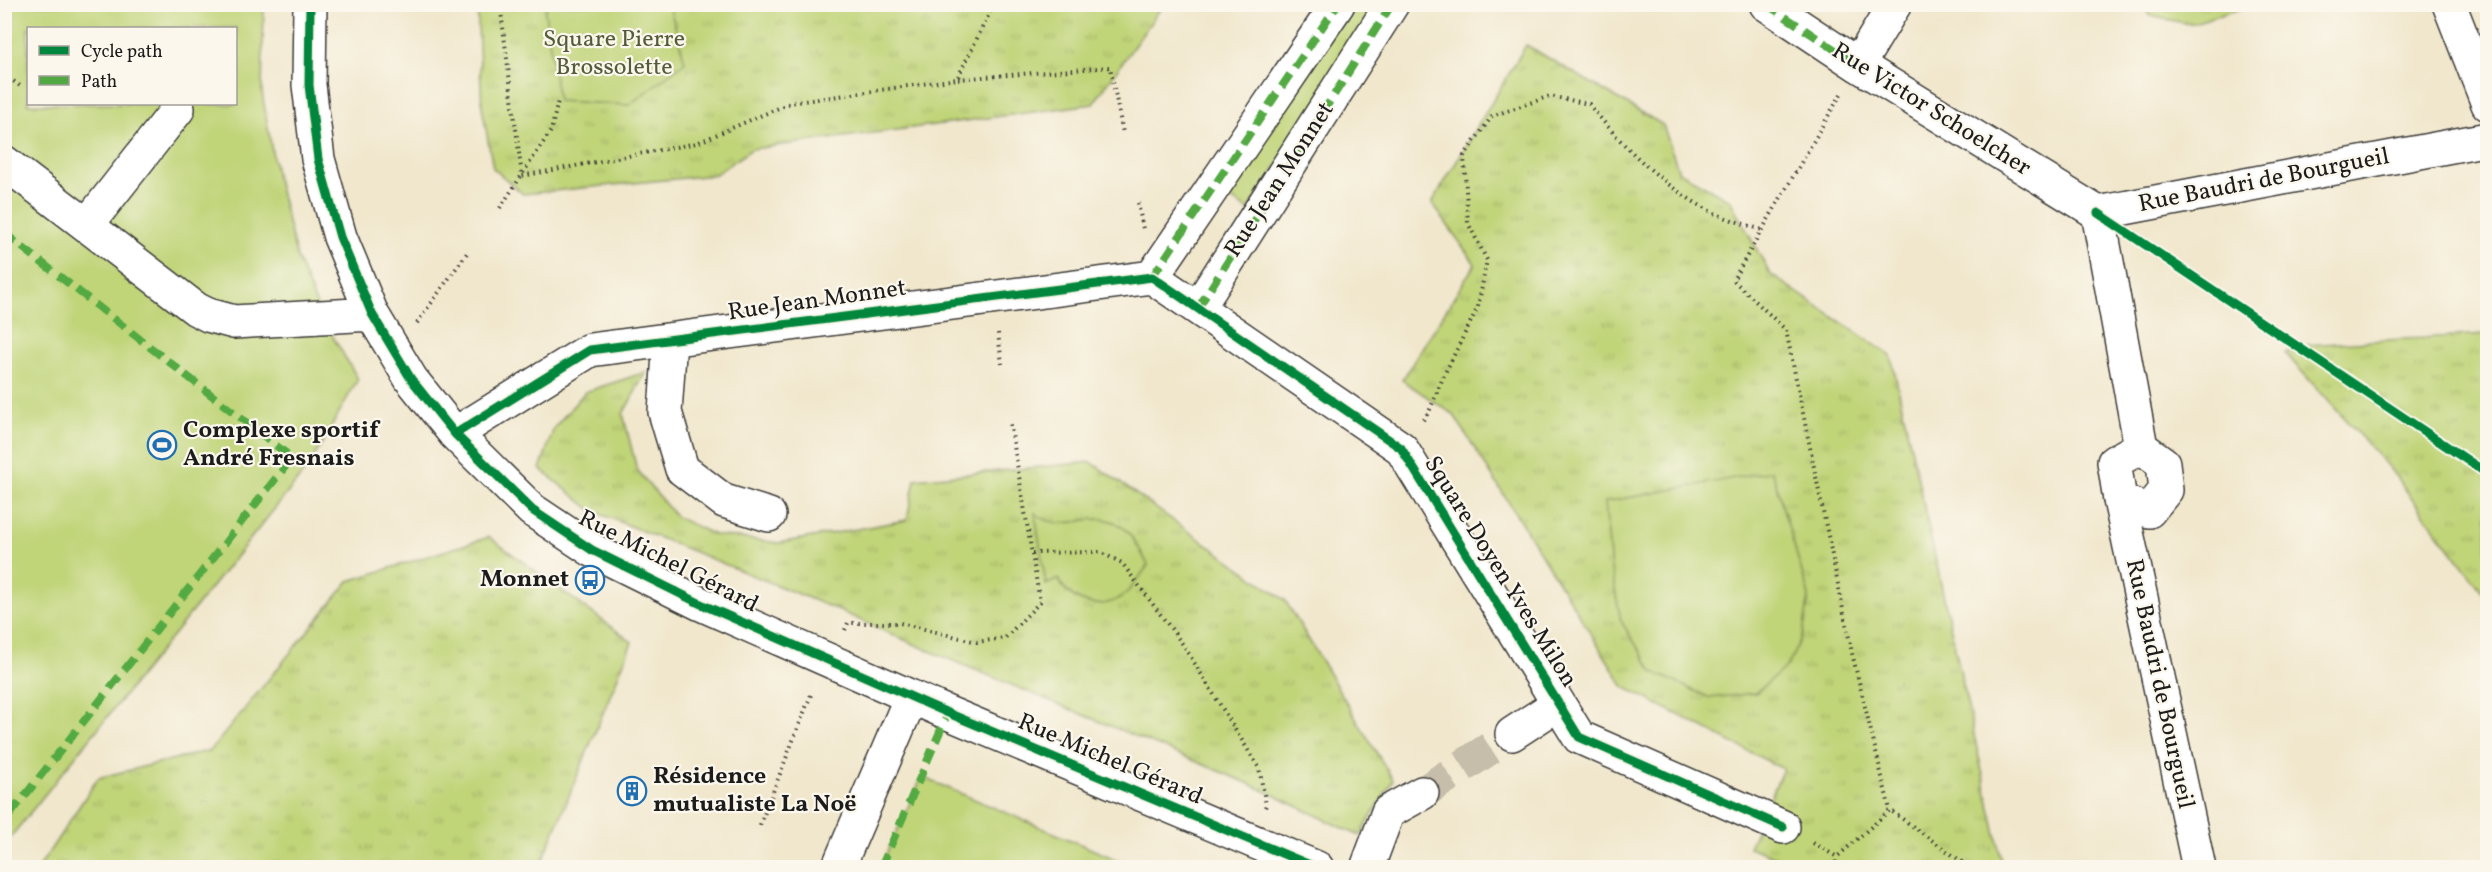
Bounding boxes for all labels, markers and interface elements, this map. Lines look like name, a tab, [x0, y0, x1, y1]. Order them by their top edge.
park label: Square Pierre Brossolette	[543, 23, 685, 85]
legend	[27, 27, 237, 105]
street label: Rue Victor Schoelcher	[1825, 35, 2037, 185]
text: Cycle path	[81, 40, 163, 65]
text: Path	[81, 70, 117, 95]
street label: Rue Jean Monnet	[1217, 95, 1343, 265]
street label: Rue Baudri de Bourgueil	[2136, 140, 2392, 222]
street label: Rue Jean Monnet	[726, 272, 908, 330]
place label: Complexe sportif André Fresnais	[183, 414, 381, 476]
sports icon: Complexe sportif André Fresnais	[146, 429, 178, 461]
street label: Square Doyen Yves Milon	[1415, 450, 1585, 694]
street label: Rue Michel Gérard	[572, 502, 764, 622]
street label: Rue Baudri de Bourgueil	[2116, 556, 2202, 812]
place label: Monnet	[480, 563, 569, 597]
bus stop icon: Monnet	[574, 564, 606, 596]
street label: Rue Michel Gérard	[1012, 706, 1208, 814]
place label: Résidence mutualiste La Noë	[653, 760, 856, 822]
building icon: Résidence mutualiste La Noë	[616, 775, 648, 807]

